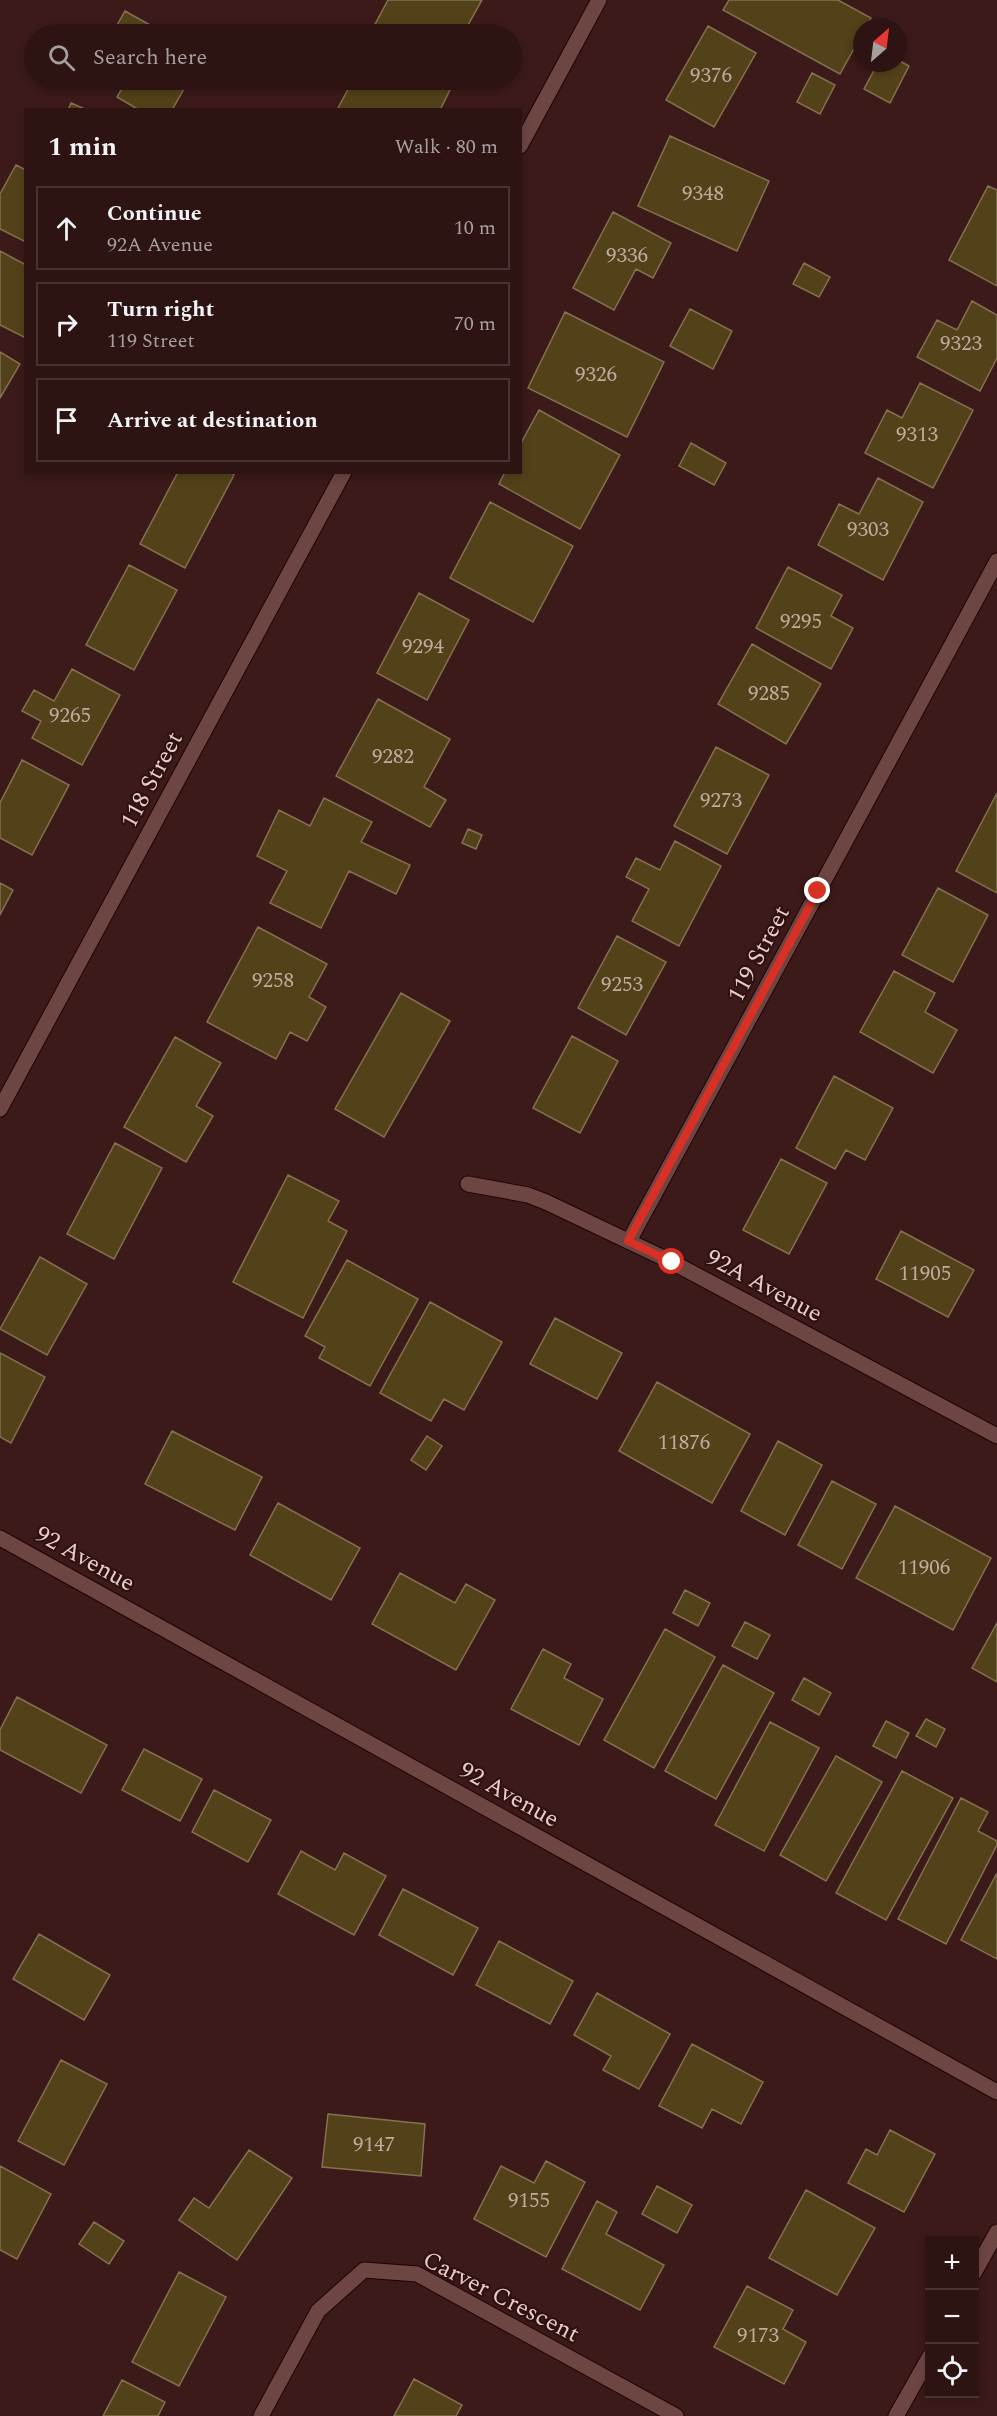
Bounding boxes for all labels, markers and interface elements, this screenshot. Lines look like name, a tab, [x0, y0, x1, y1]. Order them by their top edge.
north arrow	[853, 18, 907, 72]
search box	[24, 24, 522, 90]
icon: search	[45, 41, 78, 74]
text: Search here	[93, 41, 207, 74]
house number: 9376	[690, 60, 732, 92]
text: 1 min	[48, 127, 117, 167]
text: Walk · 80 m	[395, 132, 498, 162]
house number: 9348	[682, 178, 724, 210]
text: Continue	[107, 197, 202, 230]
icon: ahead	[50, 212, 83, 245]
text: 10 m	[454, 213, 496, 243]
text: 92A Avenue	[107, 230, 213, 260]
house number: 9336	[606, 240, 648, 272]
text: Turn right	[107, 293, 214, 326]
icon: right	[50, 308, 83, 341]
text: 70 m	[454, 309, 496, 339]
text: 119 Street	[107, 326, 194, 356]
house number: 9323	[940, 328, 982, 360]
house number: 9326	[575, 359, 617, 391]
icon: arrive	[50, 404, 83, 437]
text: Arrive at destination	[107, 404, 318, 437]
house number: 9313	[896, 419, 938, 451]
house number: 9303	[847, 514, 889, 546]
house number: 9295	[780, 606, 822, 638]
house number: 9294	[402, 631, 444, 663]
house number: 9285	[748, 678, 790, 710]
house number: 9265	[49, 700, 91, 732]
street label: 118 Street	[111, 725, 193, 835]
house number: 9282	[372, 741, 414, 773]
house number: 9273	[700, 785, 742, 817]
route end	[804, 877, 830, 903]
street label: 119 Street	[718, 899, 800, 1009]
house number: 9258	[252, 965, 294, 997]
house number: 9253	[601, 969, 643, 1001]
street label: 92A Avenue	[699, 1240, 829, 1332]
route start	[658, 1248, 684, 1274]
house number: 11905	[899, 1258, 951, 1290]
house number: 11876	[658, 1427, 710, 1459]
street label: 92 Avenue	[29, 1517, 141, 1601]
house number: 11906	[898, 1552, 950, 1584]
street label: 92 Avenue	[453, 1753, 565, 1837]
house number: 9147	[353, 2129, 395, 2161]
house number: 9155	[508, 2185, 550, 2217]
map controls	[925, 2236, 979, 2398]
button: +	[925, 2236, 979, 2290]
street label: Carver Crescent	[416, 2242, 586, 2352]
button: −	[925, 2290, 979, 2344]
house number: 9173	[737, 2320, 779, 2352]
button: locate	[925, 2344, 979, 2398]

